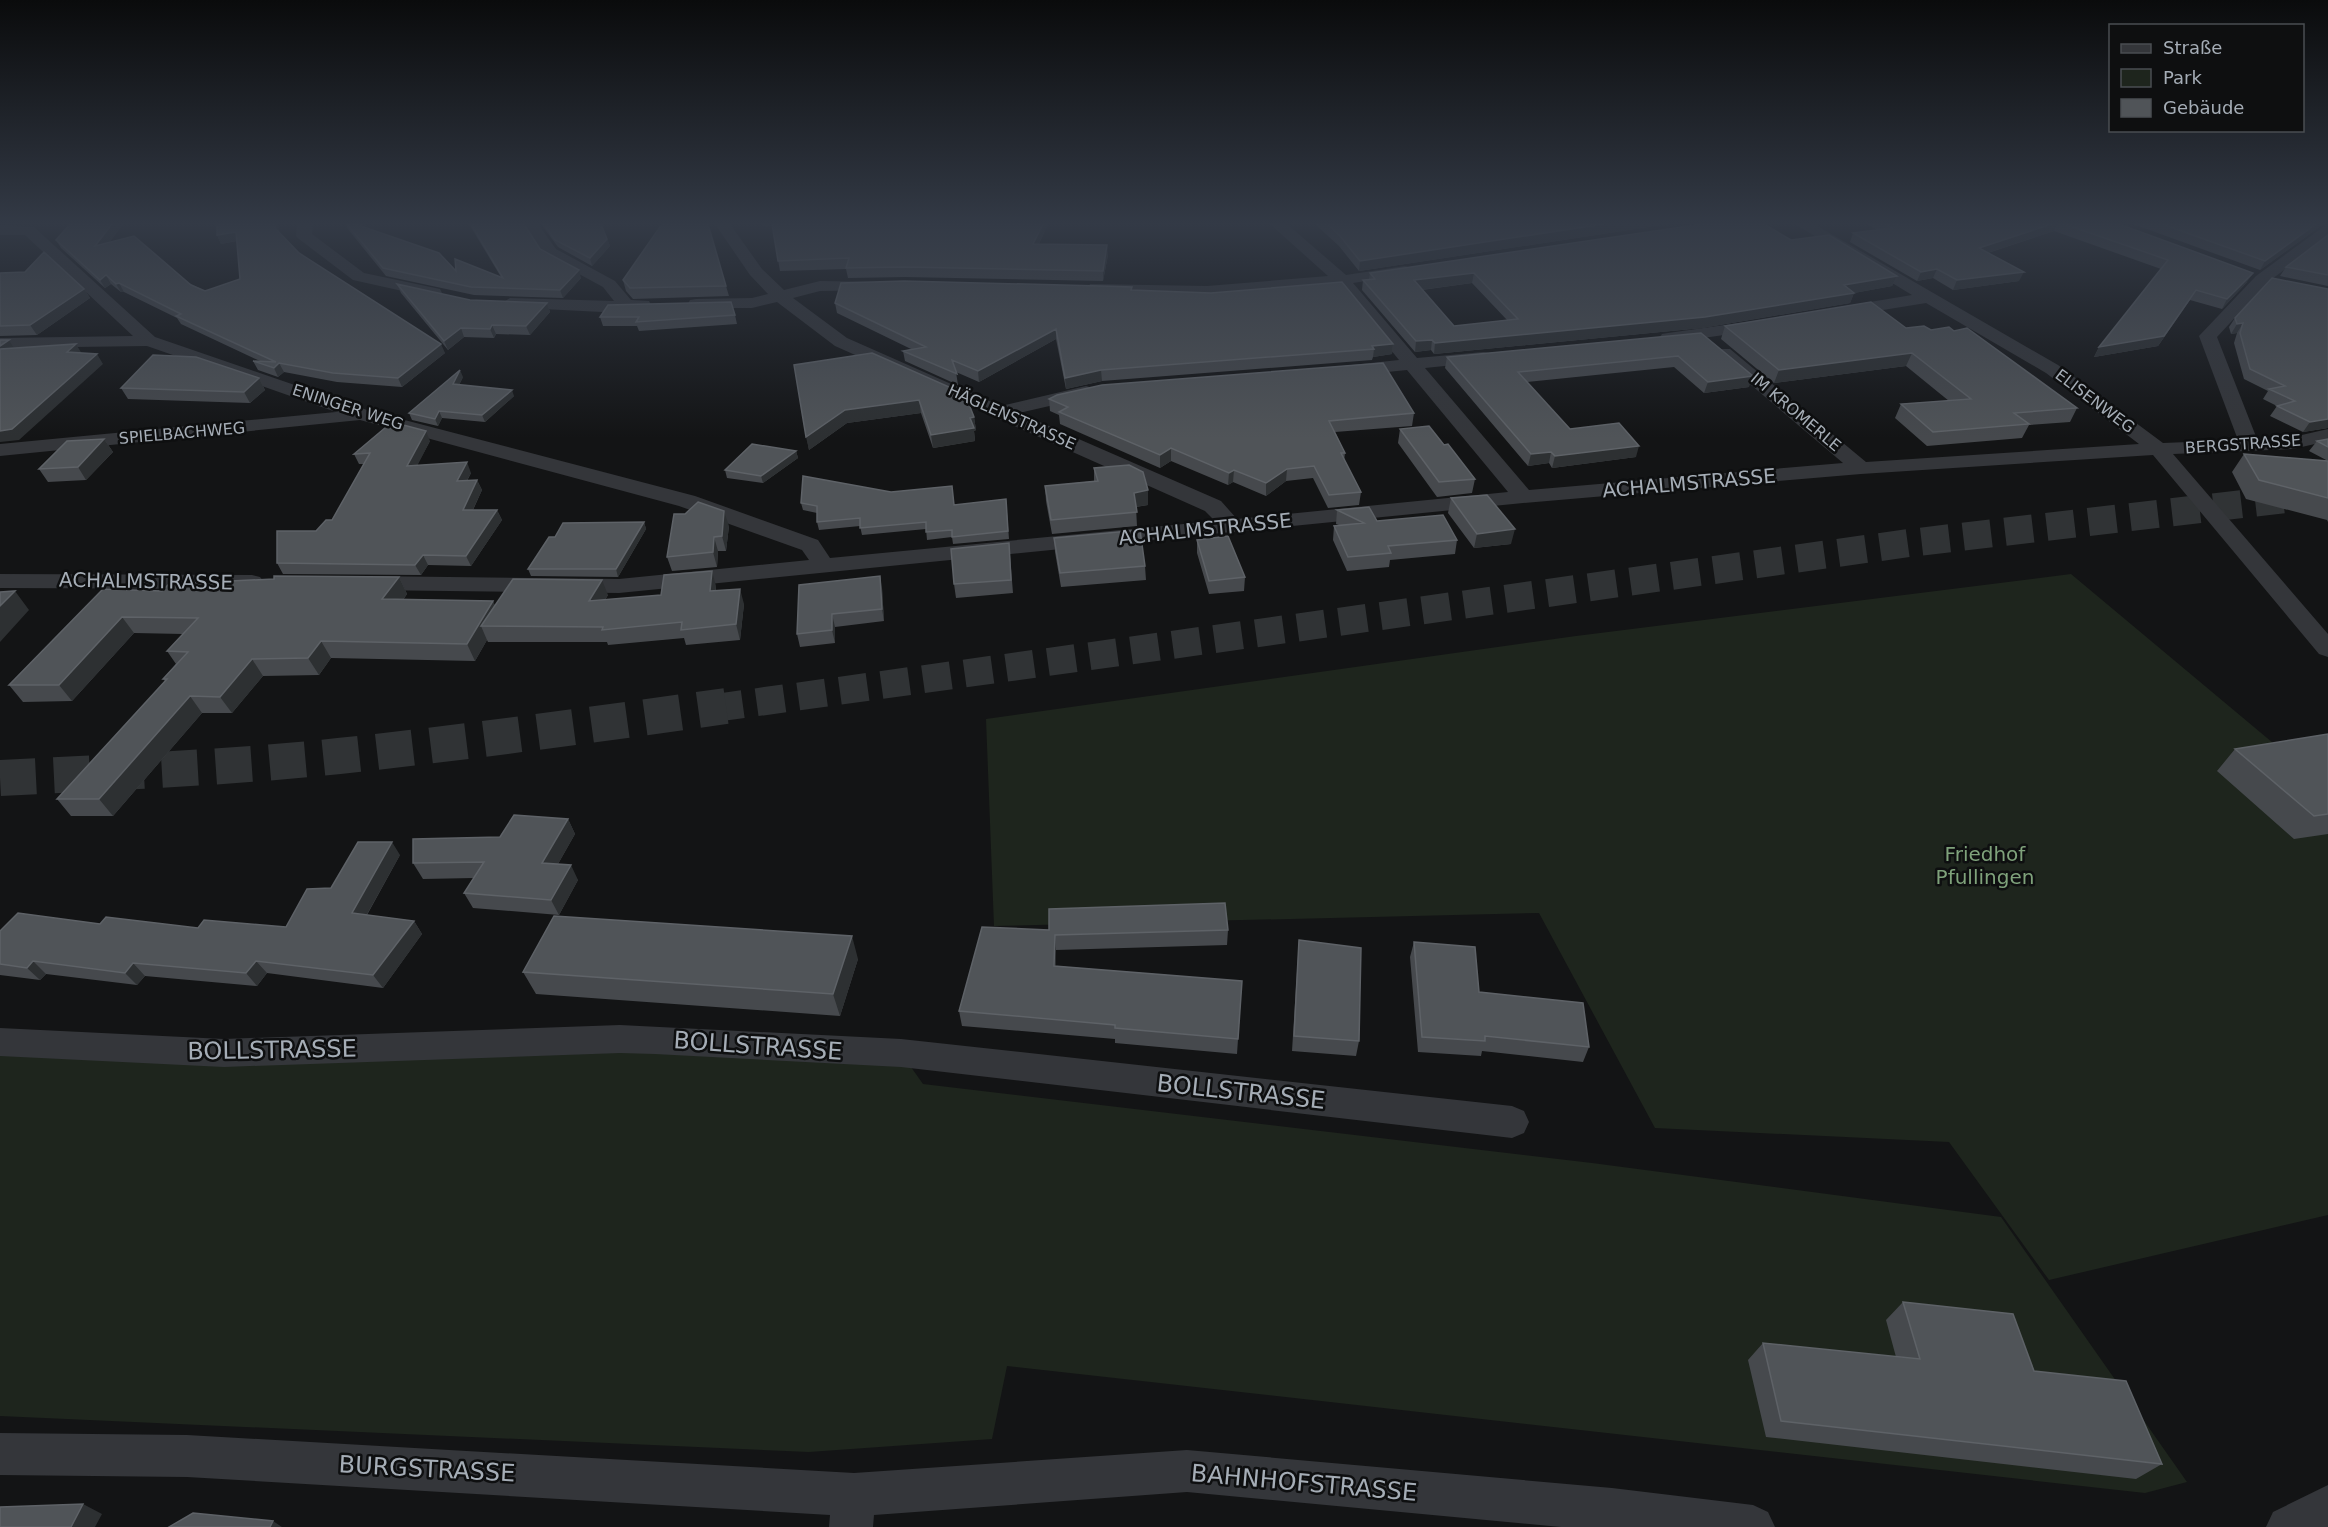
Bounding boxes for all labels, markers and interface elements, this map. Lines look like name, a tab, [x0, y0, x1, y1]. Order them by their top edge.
legend	[2109, 24, 2304, 132]
text: Straße	[2163, 37, 2222, 58]
text: Park	[2163, 67, 2202, 88]
text: Gebäude	[2163, 97, 2244, 118]
street label: ELISENWEG	[2052, 365, 2138, 437]
street label: IM KROMERLE	[1747, 369, 1845, 455]
street label: ENINGER WEG	[290, 380, 406, 434]
street label: HÄGLENSTRASSE	[945, 380, 1079, 454]
street label: SPIELBACHWEG	[118, 418, 246, 448]
street label: BERGSTRASSE	[2184, 430, 2302, 458]
street label: ACHALMSTRASSE	[1601, 463, 1777, 503]
street label: ACHALMSTRASSE	[1117, 508, 1293, 550]
street label: ACHALMSTRASSE	[59, 567, 233, 595]
park label: Friedhof Pfullingen	[1936, 842, 2034, 889]
street label: BOLLSTRASSE	[673, 1026, 843, 1066]
street label: BOLLSTRASSE	[187, 1035, 357, 1065]
street label: BOLLSTRASSE	[1155, 1069, 1327, 1115]
street label: BURGSTRASSE	[338, 1450, 516, 1488]
street label: BAHNHOFSTRASSE	[1190, 1459, 1418, 1507]

